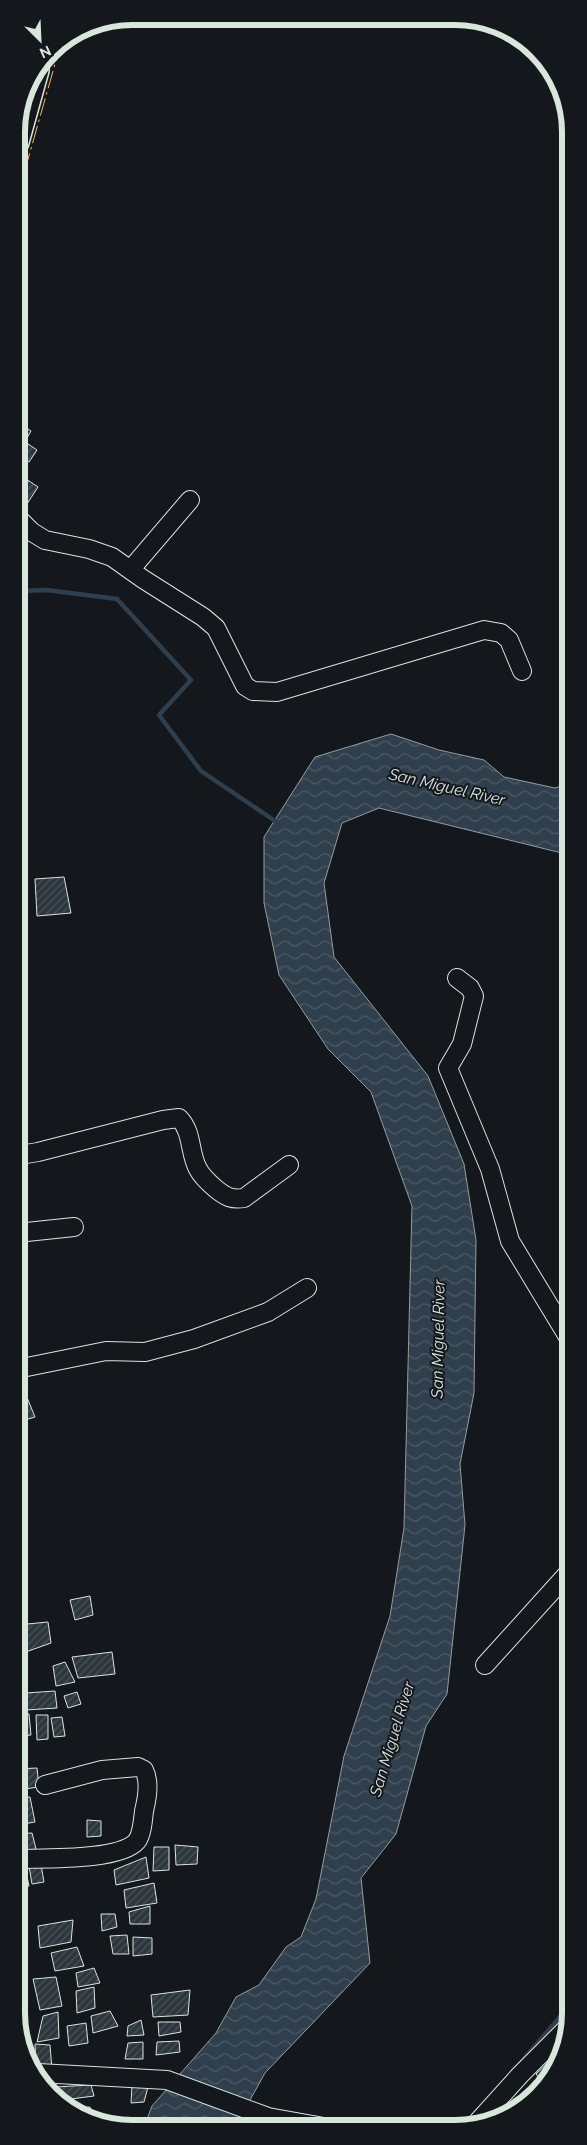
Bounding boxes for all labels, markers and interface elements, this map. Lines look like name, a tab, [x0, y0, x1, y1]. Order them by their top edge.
north arrow	[15, 15, 65, 65]
text: N	[37, 42, 53, 61]
water label: San Miguel River	[386, 764, 507, 810]
water label: San Miguel River	[427, 1279, 449, 1400]
water label: San Miguel River	[365, 1679, 419, 1800]

